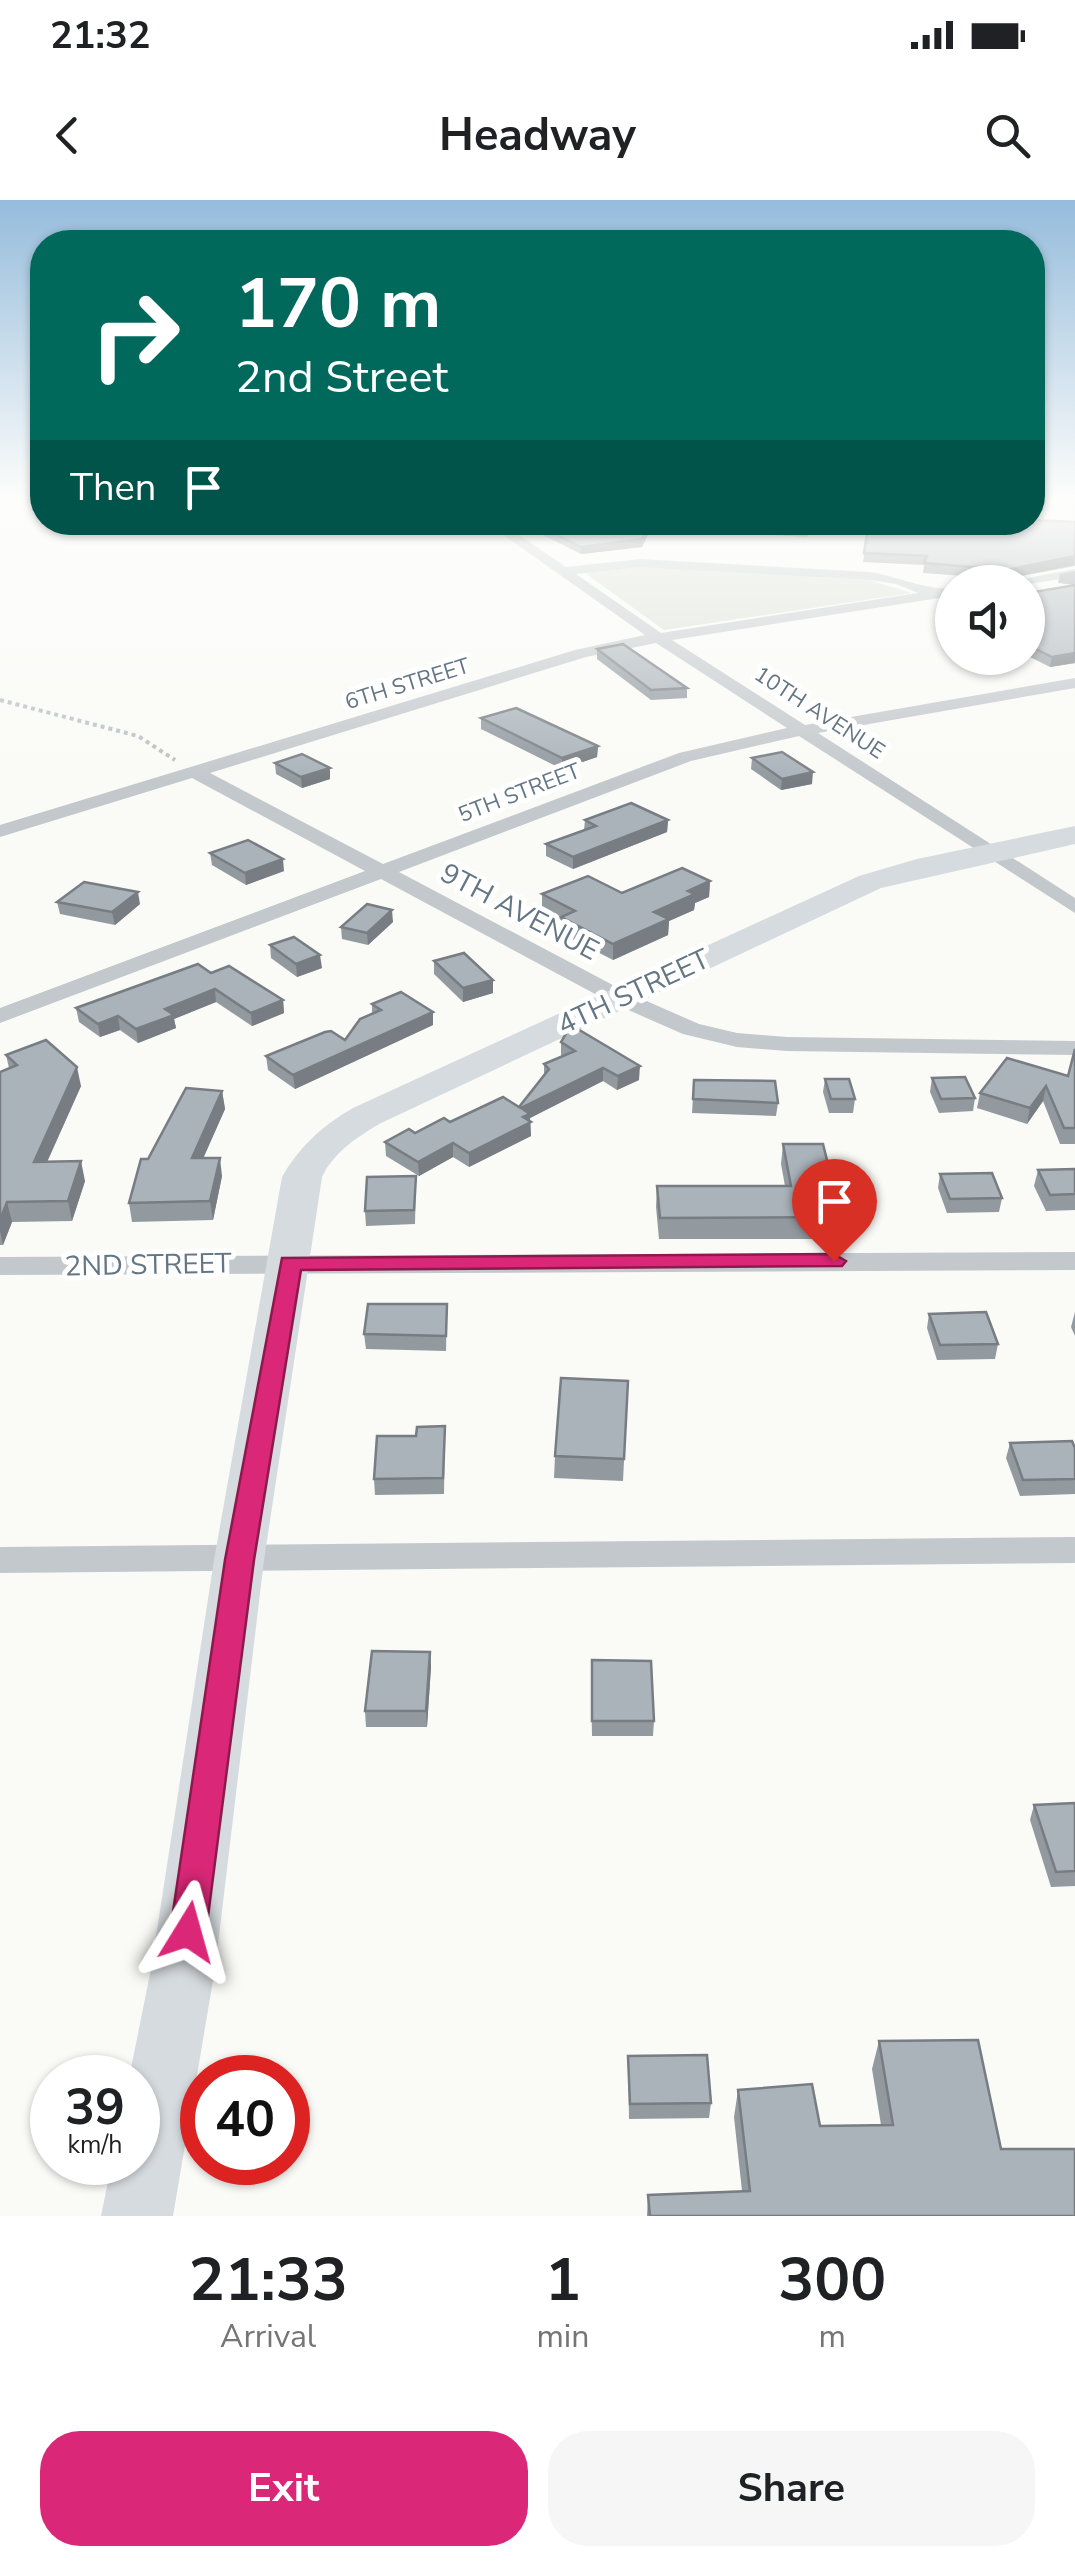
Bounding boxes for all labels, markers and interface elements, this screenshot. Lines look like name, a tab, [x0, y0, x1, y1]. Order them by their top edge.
text: 21:32	[50, 10, 151, 61]
text: Headway	[439, 105, 636, 166]
icon: back	[40, 108, 95, 163]
icon: search	[980, 108, 1035, 163]
text: 170 m	[235, 256, 441, 352]
icon: right	[70, 270, 200, 400]
text: 2nd Street	[235, 347, 448, 408]
icon: arrive	[176, 460, 231, 515]
text: Then	[70, 462, 156, 513]
map controls	[935, 565, 1045, 675]
button: sound	[935, 565, 1045, 675]
street label: 6TH STREET	[341, 651, 474, 717]
street label: 10TH AVENUE	[748, 659, 891, 766]
street label: 5TH STREET	[454, 756, 585, 830]
street label: 9TH AVENUE	[434, 854, 605, 970]
street label: 4TH STREET	[551, 940, 716, 1044]
pin	[792, 1159, 877, 1262]
icon: arrive	[807, 1174, 862, 1229]
street label: 2ND STREET	[64, 1245, 232, 1285]
position arrow	[136, 1880, 240, 1984]
speed limit sign: 40	[180, 2055, 310, 2185]
text: 39	[65, 2073, 125, 2142]
text: km/h	[67, 2128, 123, 2162]
text: 21:33	[189, 2239, 348, 2321]
text: 1	[545, 2239, 581, 2321]
text: 300	[778, 2239, 886, 2321]
text: Arrival	[220, 2315, 316, 2358]
text: min	[536, 2315, 589, 2358]
text: m	[818, 2315, 846, 2358]
button: Exit	[40, 2431, 528, 2546]
button: Share	[548, 2431, 1035, 2546]

